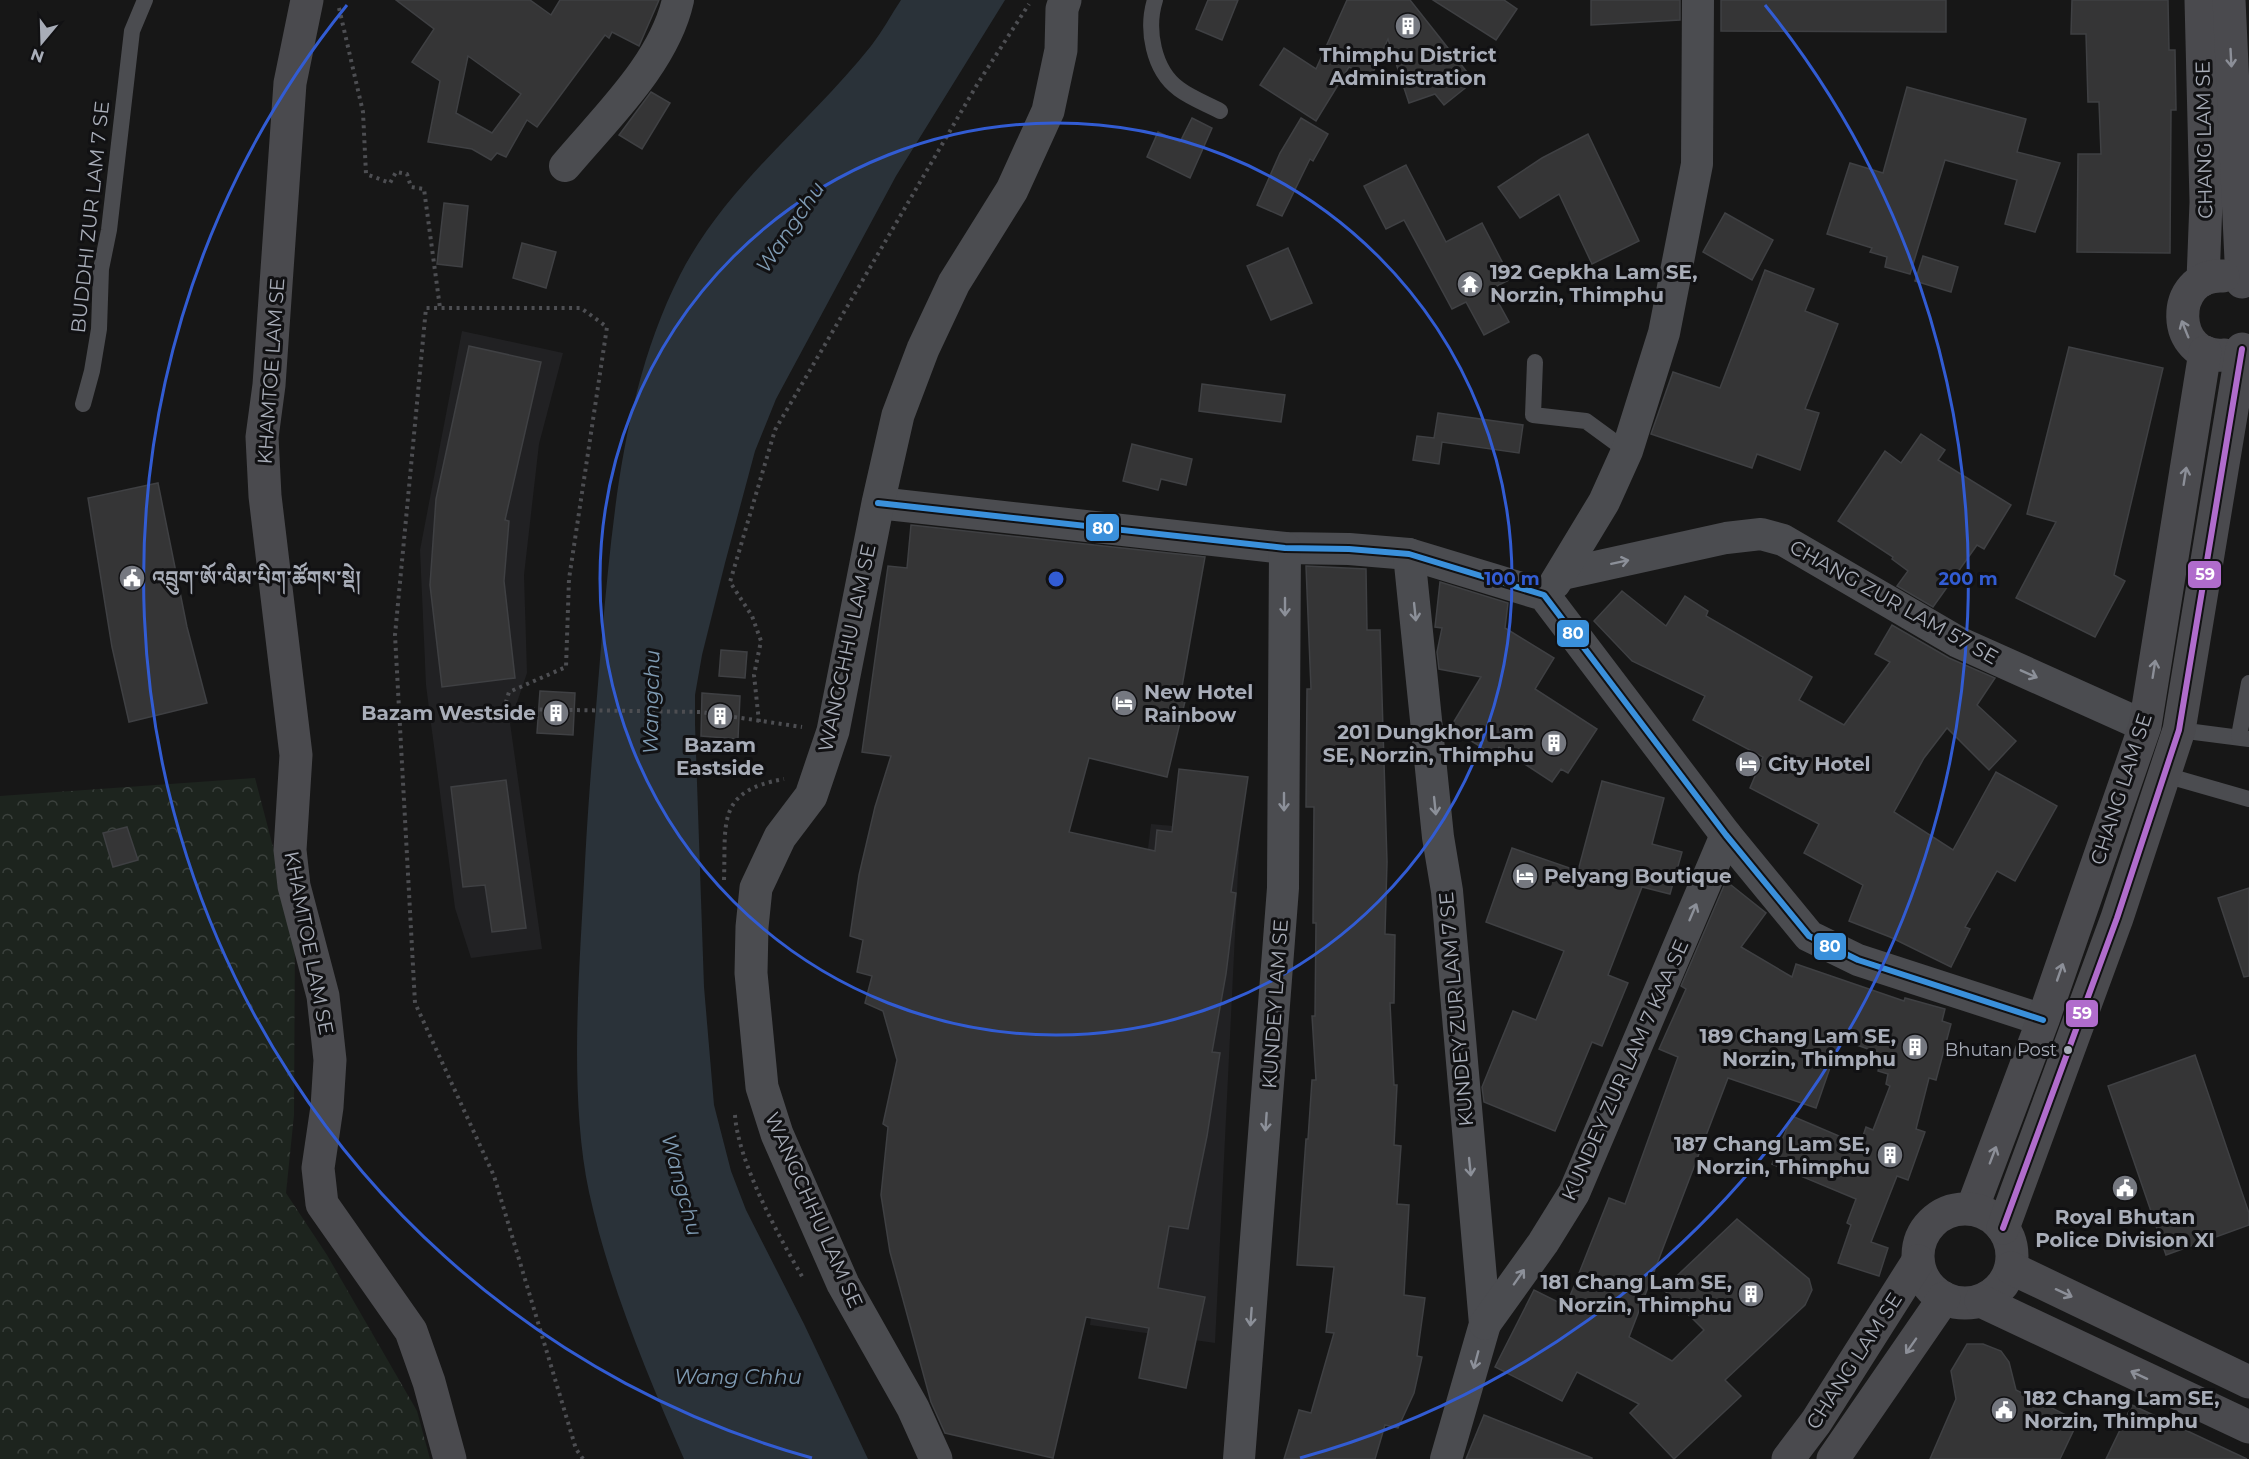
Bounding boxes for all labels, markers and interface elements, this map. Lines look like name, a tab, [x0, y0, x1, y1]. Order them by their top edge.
building icon: Thimphu District Administration	[1393, 11, 1423, 41]
north arrow	[12, 12, 72, 72]
place label: Thimphu District Administration	[1319, 43, 1497, 90]
text: N	[28, 45, 46, 67]
one-way arrow	[2226, 48, 2237, 68]
street label: CHANG LAM SE	[2191, 61, 2217, 219]
street label: BUDDHI ZUR LAM 7 SE	[66, 100, 114, 334]
water label: Wangchu	[750, 177, 830, 277]
place label: 192 Gepkha Lam SE, Norzin, Thimphu	[1490, 260, 1697, 307]
temple icon: 192 Gepkha Lam SE, Norzin, Thimphu	[1455, 269, 1485, 299]
street label: KHAMTOE LAM SE	[253, 277, 289, 465]
one-way arrow	[2179, 320, 2190, 338]
one-way arrow	[2180, 467, 2191, 487]
line badge: 80	[1085, 513, 1120, 542]
text: 80	[1092, 519, 1114, 538]
street label: CHANG ZUR LAM 57 SE	[1786, 535, 2002, 669]
street label: WANGCHHU LAM SE	[813, 542, 881, 754]
one-way arrow	[1610, 555, 1629, 567]
line badge: 59	[2187, 560, 2222, 589]
place label: འབྲུག་ཨོ་ལིམ་པིག་ཚོགས་སྡེ།	[152, 561, 361, 595]
public building icon: འབྲུག་ཨོ་ལིམ་པིག་ཚོགས་སྡེ།	[117, 563, 147, 593]
text: 59	[2195, 565, 2215, 584]
text: 100 m	[1484, 568, 1540, 590]
text: 200 m	[1938, 568, 1998, 590]
centre of rings	[1046, 569, 1066, 589]
one-way arrow	[1279, 596, 1291, 616]
one-way arrow	[1410, 602, 1421, 621]
line badge: 80	[1556, 619, 1590, 648]
text: 80	[1562, 624, 1584, 643]
water label: Wangchu	[638, 650, 664, 754]
one-way arrow	[2149, 659, 2160, 679]
one-way arrow	[2019, 669, 2037, 681]
place label: New Hotel Rainbow	[1144, 680, 1253, 727]
hotel icon: New Hotel Rainbow	[1109, 688, 1139, 718]
building icon: Bazam Westside	[541, 698, 571, 728]
place label: Bazam Westside	[361, 701, 536, 725]
building icon: Bazam Eastside	[705, 701, 735, 731]
street label: CHANG LAM SE	[2085, 710, 2157, 868]
place label: 201 Dungkhor Lam SE, Norzin, Thimphu	[1323, 720, 1534, 767]
building icon: 201 Dungkhor Lam SE, Norzin, Thimphu	[1539, 728, 1569, 758]
place label: Bazam Eastside	[676, 733, 764, 780]
hotel icon: City Hotel	[1733, 749, 1763, 779]
place label: City Hotel	[1768, 752, 1871, 776]
one-way arrow	[1278, 791, 1290, 811]
one-way arrow	[1430, 796, 1441, 815]
street label: KHAMTOE LAM SE	[279, 849, 339, 1037]
hotel icon: Pelyang Boutique	[1510, 861, 1540, 891]
place label: Pelyang Boutique	[1544, 864, 1732, 888]
street label: KUNDEY ZUR LAM 7 SE	[1434, 891, 1478, 1127]
one-way arrow	[1688, 904, 1700, 922]
street label: KUNDEY LAM SE	[1257, 918, 1293, 1090]
line badge: 80	[1813, 932, 1847, 961]
street label: KUNDEY ZUR LAM 7 KAA SE	[1556, 936, 1694, 1204]
text: 80	[1819, 937, 1841, 956]
one-way arrow	[2055, 962, 2066, 981]
line badge: 59	[2065, 999, 2099, 1028]
text: 59	[2072, 1004, 2092, 1023]
place label: 189 Chang Lam SE, Norzin, Thimphu	[1700, 1024, 1896, 1071]
building icon: 189 Chang Lam SE, Norzin, Thimphu	[1900, 1032, 1930, 1062]
place label: Bhutan Post	[1945, 1039, 2057, 1061]
marker: Bhutan Post	[2062, 1044, 2074, 1056]
street label: WANGCHHU LAM SE	[760, 1109, 868, 1311]
one-way arrow	[1260, 1112, 1271, 1132]
water label: Wangchu	[656, 1131, 708, 1239]
place label: 187 Chang Lam SE, Norzin, Thimphu	[1674, 1132, 1870, 1179]
building icon: 187 Chang Lam SE, Norzin, Thimphu	[1875, 1140, 1905, 1170]
one-way arrow	[1988, 1146, 1999, 1164]
one-way arrow	[1465, 1157, 1476, 1177]
public building icon: Royal Bhutan Police Division XI	[2110, 1173, 2140, 1203]
place label: Royal Bhutan Police Division XI	[2035, 1205, 2215, 1252]
one-way arrow	[1513, 1269, 1525, 1285]
place label: 181 Chang Lam SE, Norzin, Thimphu	[1541, 1270, 1732, 1317]
building icon: 181 Chang Lam SE, Norzin, Thimphu	[1736, 1279, 1766, 1309]
street label: CHANG LAM SE	[1801, 1288, 1907, 1434]
one-way arrow	[2055, 1288, 2073, 1300]
one-way arrow	[1245, 1306, 1256, 1326]
one-way arrow	[1904, 1337, 1916, 1354]
one-way arrow	[1469, 1350, 1481, 1369]
water label: Wang Chhu	[674, 1364, 802, 1389]
one-way arrow	[2131, 1369, 2149, 1381]
place label: 182 Chang Lam SE, Norzin, Thimphu	[2024, 1386, 2219, 1433]
public building icon: 182 Chang Lam SE, Norzin, Thimphu	[1989, 1395, 2019, 1425]

